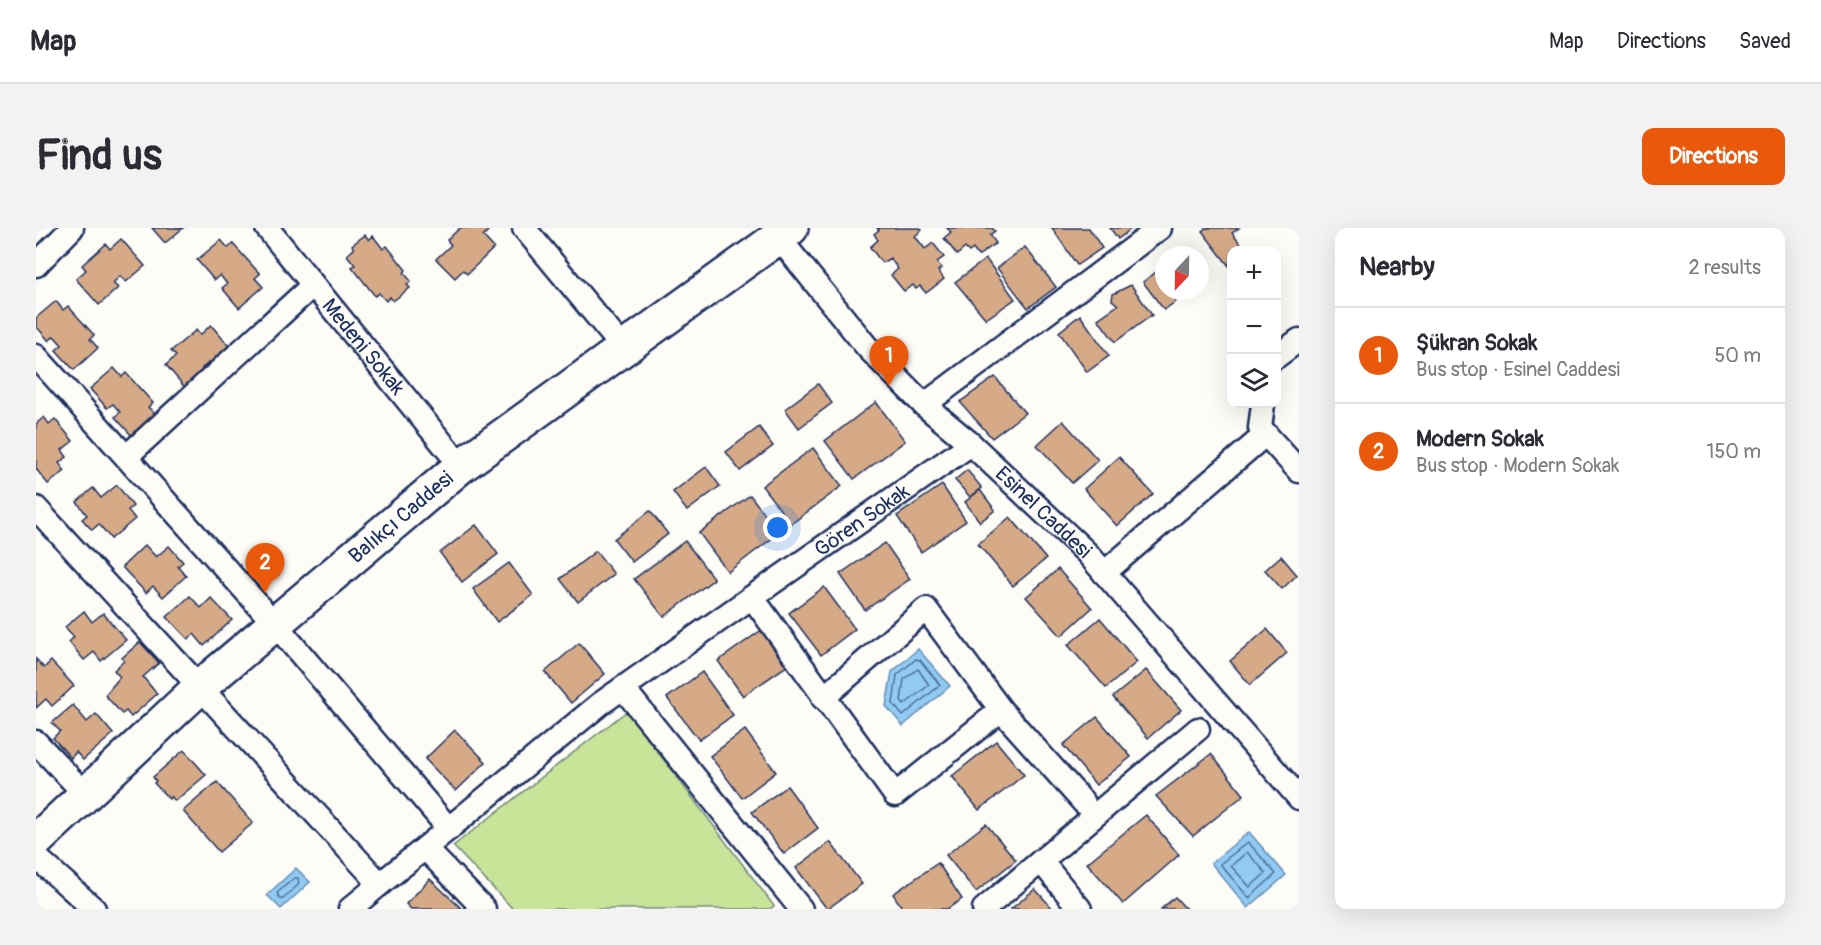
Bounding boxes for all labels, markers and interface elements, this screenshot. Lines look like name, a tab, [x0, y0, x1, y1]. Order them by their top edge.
text: Map	[30, 24, 76, 59]
text: Map	[1549, 28, 1584, 55]
text: Directions	[1617, 28, 1706, 55]
text: Saved	[1739, 28, 1791, 55]
button: Directions	[1642, 128, 1785, 185]
text: Find us	[36, 130, 162, 182]
north arrow	[1155, 246, 1209, 300]
map controls	[1227, 246, 1281, 408]
button: +	[1227, 246, 1281, 300]
text: Nearby	[1359, 251, 1435, 283]
text: 2 results	[1689, 255, 1761, 280]
street label: Medeni Sokak	[316, 293, 411, 401]
button: −	[1227, 300, 1281, 354]
text: Şükran Sokak	[1416, 329, 1538, 357]
pin: 1	[870, 336, 908, 386]
text: 1	[1375, 343, 1382, 368]
text: 50 m	[1714, 343, 1761, 368]
button: layers	[1227, 354, 1281, 408]
text: Bus stop · Esinel Caddesi	[1416, 357, 1620, 382]
text: Modern Sokak	[1416, 425, 1544, 453]
text: 2	[1373, 439, 1384, 464]
text: 150 m	[1707, 439, 1761, 464]
text: Bus stop · Modern Sokak	[1416, 453, 1619, 478]
street label: Esinel Caddesi	[989, 461, 1097, 565]
street label: Balıkçı Caddesi	[343, 465, 459, 569]
street label: Gören Sokak	[809, 478, 915, 563]
your location	[763, 513, 792, 542]
pin: 2	[246, 544, 284, 593]

